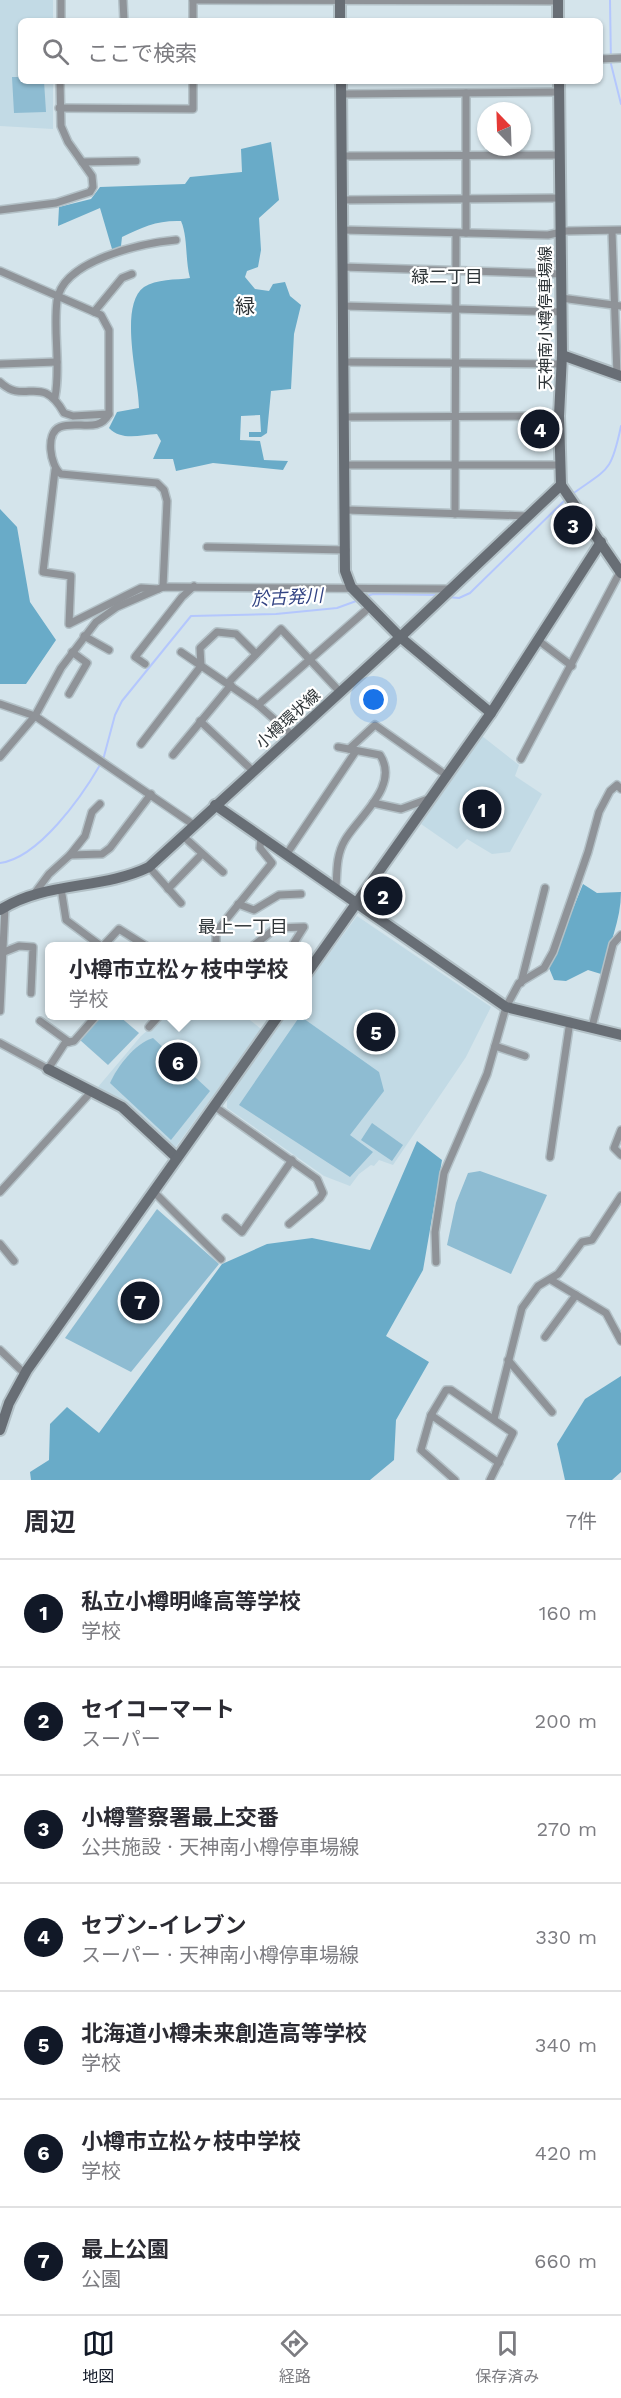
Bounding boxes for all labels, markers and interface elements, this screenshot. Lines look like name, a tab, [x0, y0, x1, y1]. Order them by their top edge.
search box	[18, 18, 603, 84]
icon: search	[39, 35, 72, 68]
text: ここで検索	[87, 41, 197, 66]
north arrow	[477, 102, 531, 156]
street label: 天神南小樽停車場線	[536, 246, 555, 390]
district label: 緑二丁目	[411, 266, 483, 287]
district label: 緑	[235, 294, 255, 318]
pin: 4	[520, 406, 560, 452]
pin: 3	[554, 502, 592, 548]
water label: 於古発川	[250, 585, 325, 609]
street label: 小樽環状線	[252, 685, 324, 753]
your location	[359, 685, 388, 714]
pin: 1	[462, 786, 502, 832]
pin: 2	[364, 874, 403, 918]
district label: 最上一丁目	[198, 916, 288, 937]
popup	[45, 942, 312, 1020]
text: 小樽市立松ヶ枝中学校	[68, 957, 289, 982]
text: 学校	[68, 987, 108, 1011]
pin: 5	[356, 1010, 395, 1054]
pin: 6	[158, 1040, 198, 1084]
pin: 7	[120, 1278, 160, 1324]
text: 周辺	[24, 1507, 76, 1537]
text: 7件	[566, 1509, 597, 1533]
text: 私立小樽明峰高等学校	[81, 1589, 301, 1614]
text: 1	[39, 1601, 48, 1625]
text: 160 m	[539, 1601, 597, 1625]
text: 学校	[81, 1619, 121, 1643]
text: セイコーマート	[81, 1697, 235, 1722]
text: 2	[38, 1709, 49, 1733]
text: 200 m	[535, 1709, 597, 1733]
text: スーパー	[81, 1727, 161, 1751]
text: 小樽警察署最上交番	[81, 1805, 279, 1830]
text: 3	[38, 1817, 49, 1841]
text: 270 m	[537, 1817, 597, 1841]
text: 公共施設 · 天神南小樽停車場線	[81, 1835, 359, 1859]
text: セブン-イレブン	[81, 1913, 247, 1938]
text: 4	[37, 1925, 50, 1949]
text: 330 m	[535, 1925, 597, 1949]
text: スーパー · 天神南小樽停車場線	[81, 1943, 359, 1967]
text: 北海道小樽未来創造高等学校	[81, 2021, 367, 2046]
text: 5	[38, 2033, 49, 2057]
text: 340 m	[535, 2033, 597, 2057]
text: 学校	[81, 2051, 121, 2075]
text: 小樽市立松ヶ枝中学校	[81, 2129, 301, 2154]
text: 6	[37, 2141, 50, 2165]
text: 420 m	[535, 2141, 597, 2165]
text: 学校	[81, 2159, 121, 2183]
text: 最上公園	[81, 2237, 169, 2262]
text: 7	[37, 2249, 50, 2273]
text: 660 m	[534, 2249, 597, 2273]
text: 公園	[81, 2267, 121, 2291]
tab: 地図	[82, 2327, 115, 2387]
tab: 経路	[278, 2327, 311, 2387]
tab: 保存済み	[475, 2327, 539, 2387]

